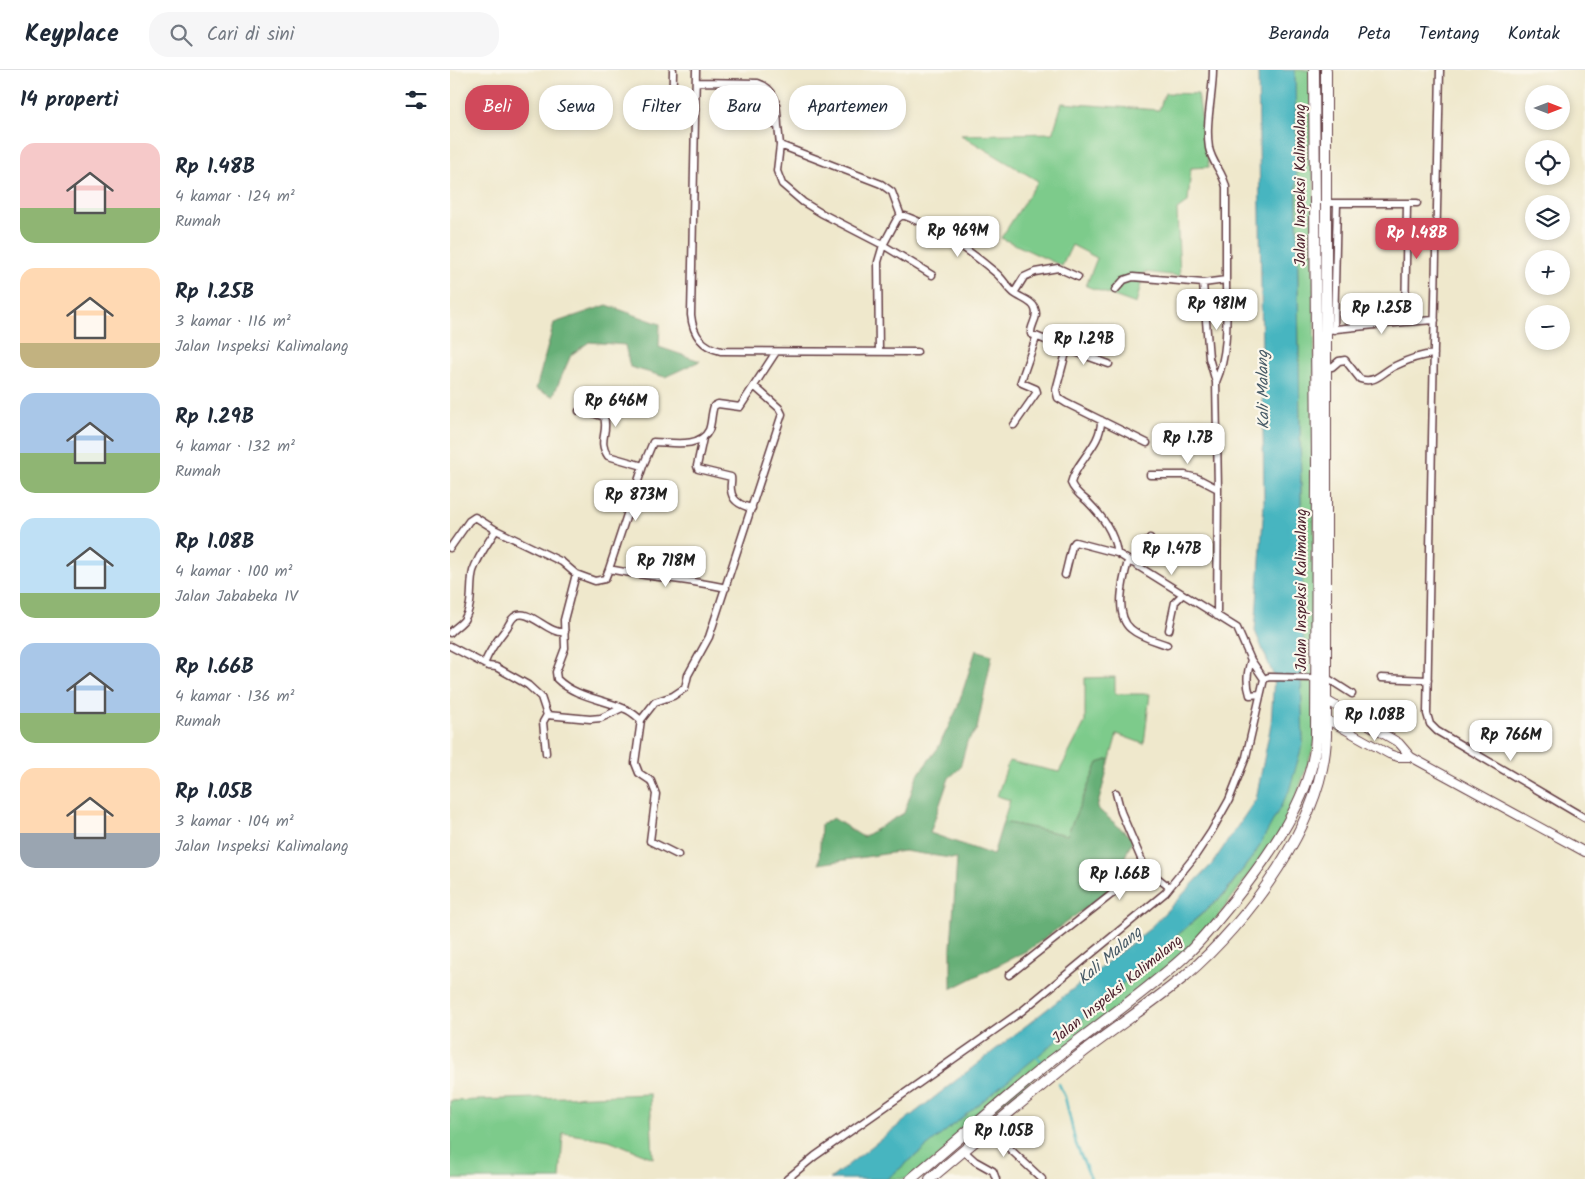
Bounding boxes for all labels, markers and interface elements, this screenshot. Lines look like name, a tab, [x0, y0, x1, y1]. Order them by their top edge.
search box	[149, 12, 499, 57]
text: Keyplace	[25, 15, 119, 54]
text: Cari di sini	[207, 20, 294, 50]
text: Beranda	[1269, 20, 1330, 49]
text: Peta	[1358, 20, 1391, 49]
text: Tentang	[1419, 20, 1480, 49]
text: Kontak	[1508, 20, 1560, 49]
icon: search	[167, 21, 195, 49]
text: 14 properti	[20, 84, 118, 117]
chip: Beli	[465, 85, 529, 130]
chip: Sewa	[539, 85, 613, 130]
chip: Filter	[623, 85, 699, 130]
chip: Baru	[709, 85, 779, 130]
chip: Apartemen	[789, 85, 906, 130]
north arrow	[1525, 85, 1570, 130]
map controls	[1525, 85, 1570, 350]
icon: filters	[402, 86, 430, 114]
street label: Jalan Inspeksi Kalimalang	[1289, 104, 1313, 266]
button: locate	[1525, 140, 1570, 185]
text: Rp 1.48B	[175, 151, 255, 184]
icon: home	[60, 163, 120, 223]
text: 4 kamar · 124 m²	[175, 184, 295, 209]
button: layers	[1525, 195, 1570, 240]
text: Rumah	[175, 209, 221, 234]
pin: Rp 969M	[912, 216, 1004, 258]
pin: Rp 1.48B	[1365, 218, 1469, 260]
text: Rp 969M	[927, 219, 989, 244]
text: Rp 1.48B	[1386, 221, 1448, 246]
button: +	[1525, 250, 1570, 295]
text: Rp 1.25B	[175, 276, 254, 309]
icon: home	[60, 288, 120, 348]
pin: Rp 981M	[1171, 288, 1263, 331]
text: Rp 981M	[1188, 292, 1246, 317]
pin: Rp 1.25B	[1330, 292, 1434, 335]
text: Rp 1.25B	[1352, 296, 1412, 321]
button: −	[1525, 305, 1570, 350]
text: 3 kamar · 116 m²	[175, 309, 291, 334]
pin: Rp 1.29B	[1032, 324, 1136, 366]
text: Rp 1.29B	[1054, 327, 1114, 352]
text: Jalan Inspeksi Kalimalang	[175, 334, 349, 359]
water label: Kali Malang	[1250, 349, 1277, 430]
pin: Rp 646M	[570, 386, 662, 428]
text: Rp 646M	[585, 389, 647, 414]
text: Rp 1.29B	[175, 401, 254, 434]
icon: home	[60, 413, 120, 473]
pin: Rp 1.7B	[1142, 422, 1234, 465]
text: Rp 1.7B	[1163, 426, 1213, 451]
text: 4 kamar · 132 m²	[175, 434, 295, 459]
text: Rumah	[175, 459, 221, 484]
pin: Rp 873M	[590, 480, 682, 522]
text: Rp 873M	[605, 483, 667, 508]
street label: Jalan Inspeksi Kalimalang	[1290, 509, 1314, 671]
text: Rp 1.08B	[175, 526, 255, 559]
pin: Rp 1.47B	[1120, 534, 1224, 576]
text: Rp 1.47B	[1142, 537, 1202, 562]
icon: home	[60, 538, 120, 598]
pin: Rp 718M	[620, 546, 712, 588]
text: Rp 718M	[637, 549, 695, 574]
text: 4 kamar · 100 m²	[175, 559, 293, 584]
text: Jalan Jababeka IV	[175, 584, 298, 609]
text: Rp 1.66B	[175, 651, 254, 684]
icon: home	[60, 663, 120, 723]
text: 4 kamar · 136 m²	[175, 684, 295, 709]
pin: Rp 1.08B	[1323, 700, 1427, 742]
text: Rp 1.08B	[1345, 703, 1405, 728]
text: Rumah	[175, 709, 221, 734]
pin: Rp 766M	[1465, 720, 1557, 762]
text: Rp 766M	[1480, 723, 1542, 748]
text: Rp 1.05B	[175, 776, 253, 809]
icon: home	[60, 788, 120, 848]
text: 3 kamar · 104 m²	[175, 809, 294, 834]
text: Jalan Inspeksi Kalimalang	[175, 834, 349, 859]
pin: Rp 1.66B	[1068, 858, 1172, 901]
text: Rp 1.66B	[1090, 862, 1150, 887]
water label: Kali Malang	[1072, 920, 1149, 991]
street label: Jalan Inspeksi Kalimalang	[1047, 929, 1188, 1050]
pin: Rp 1.05B	[952, 1116, 1056, 1158]
text: Rp 1.05B	[974, 1119, 1034, 1144]

